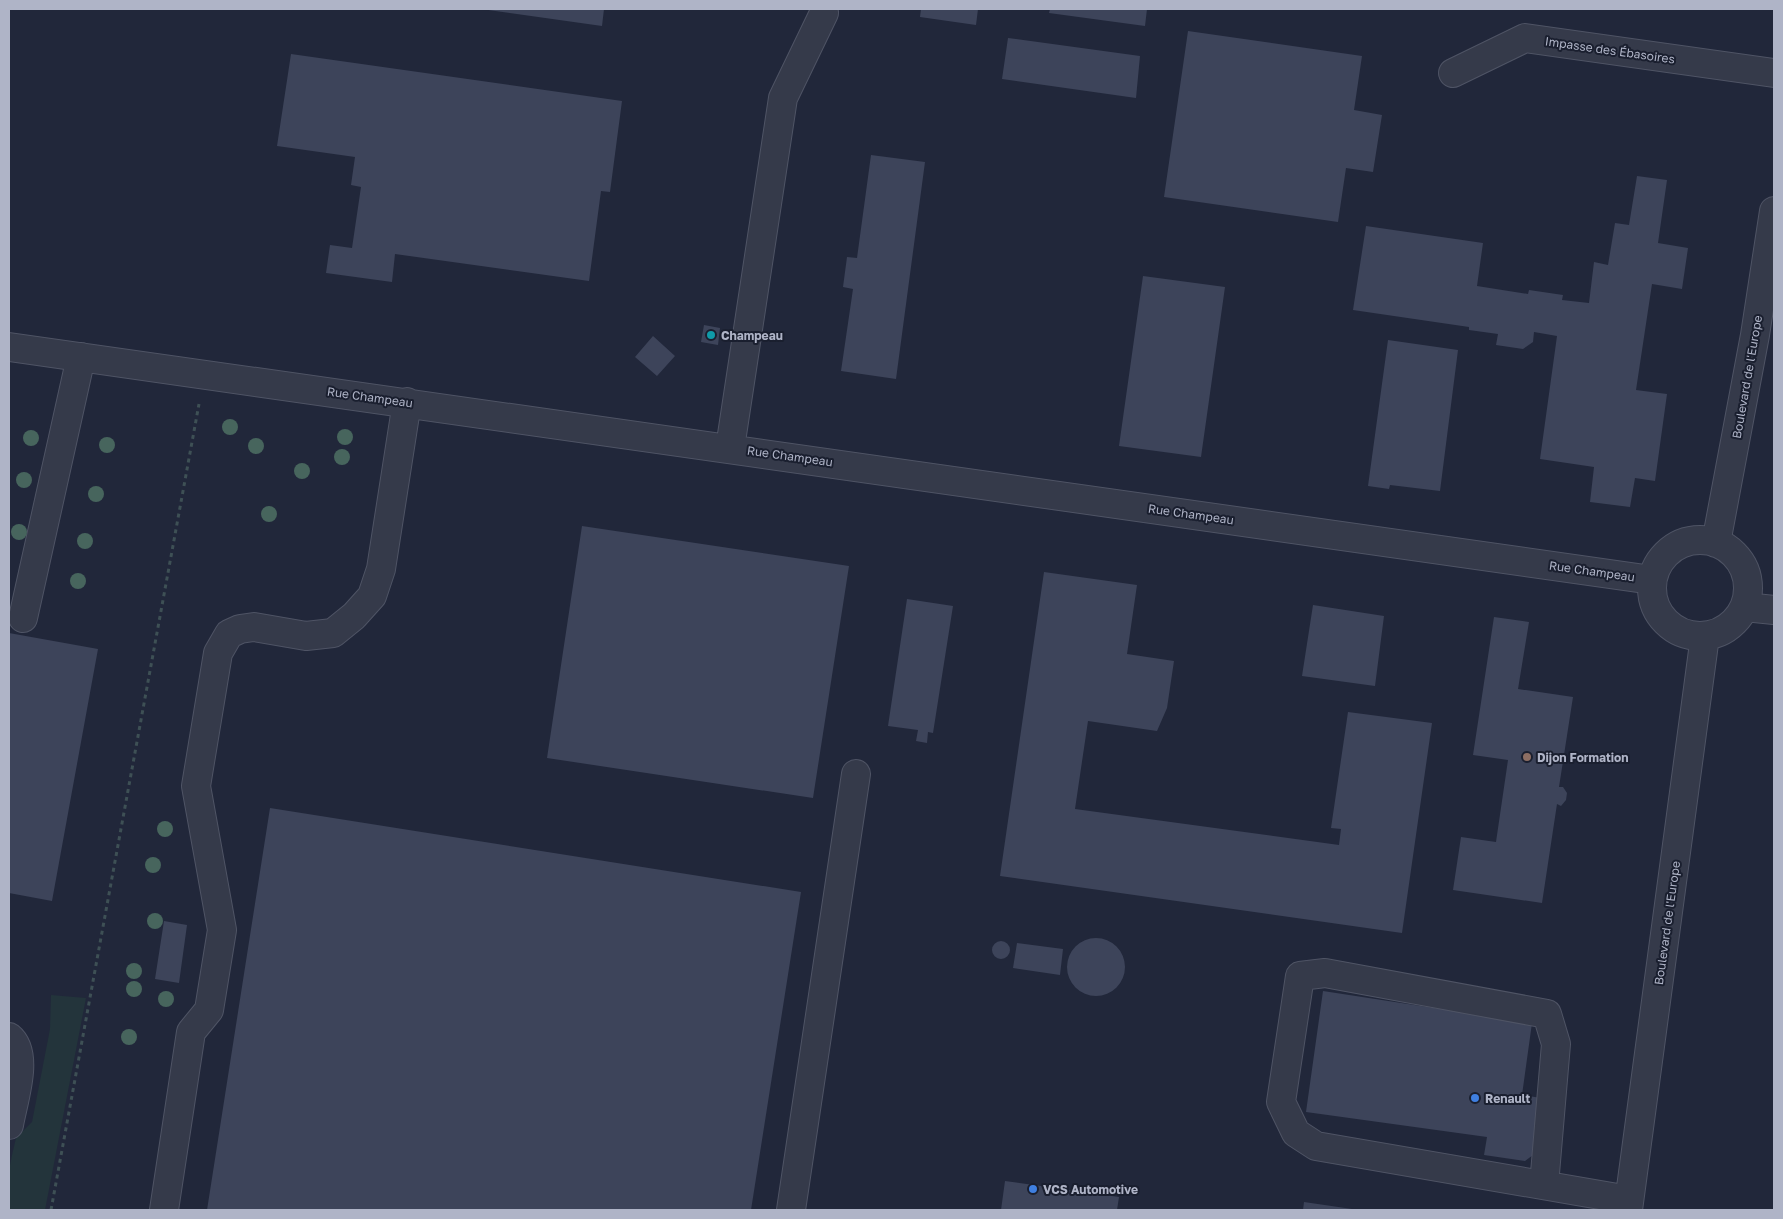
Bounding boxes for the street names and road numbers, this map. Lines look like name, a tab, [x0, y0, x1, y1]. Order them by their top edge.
street label: Impasse des Ébasoires	[1544, 33, 1676, 67]
street label: Boulevard de l'Europe	[1729, 314, 1765, 440]
street label: Rue Champeau	[326, 384, 414, 410]
street label: Rue Champeau	[746, 443, 834, 469]
street label: Rue Champeau	[1147, 501, 1235, 527]
street label: Rue Champeau	[1548, 558, 1636, 584]
street label: Boulevard de l'Europe	[1651, 860, 1683, 986]

